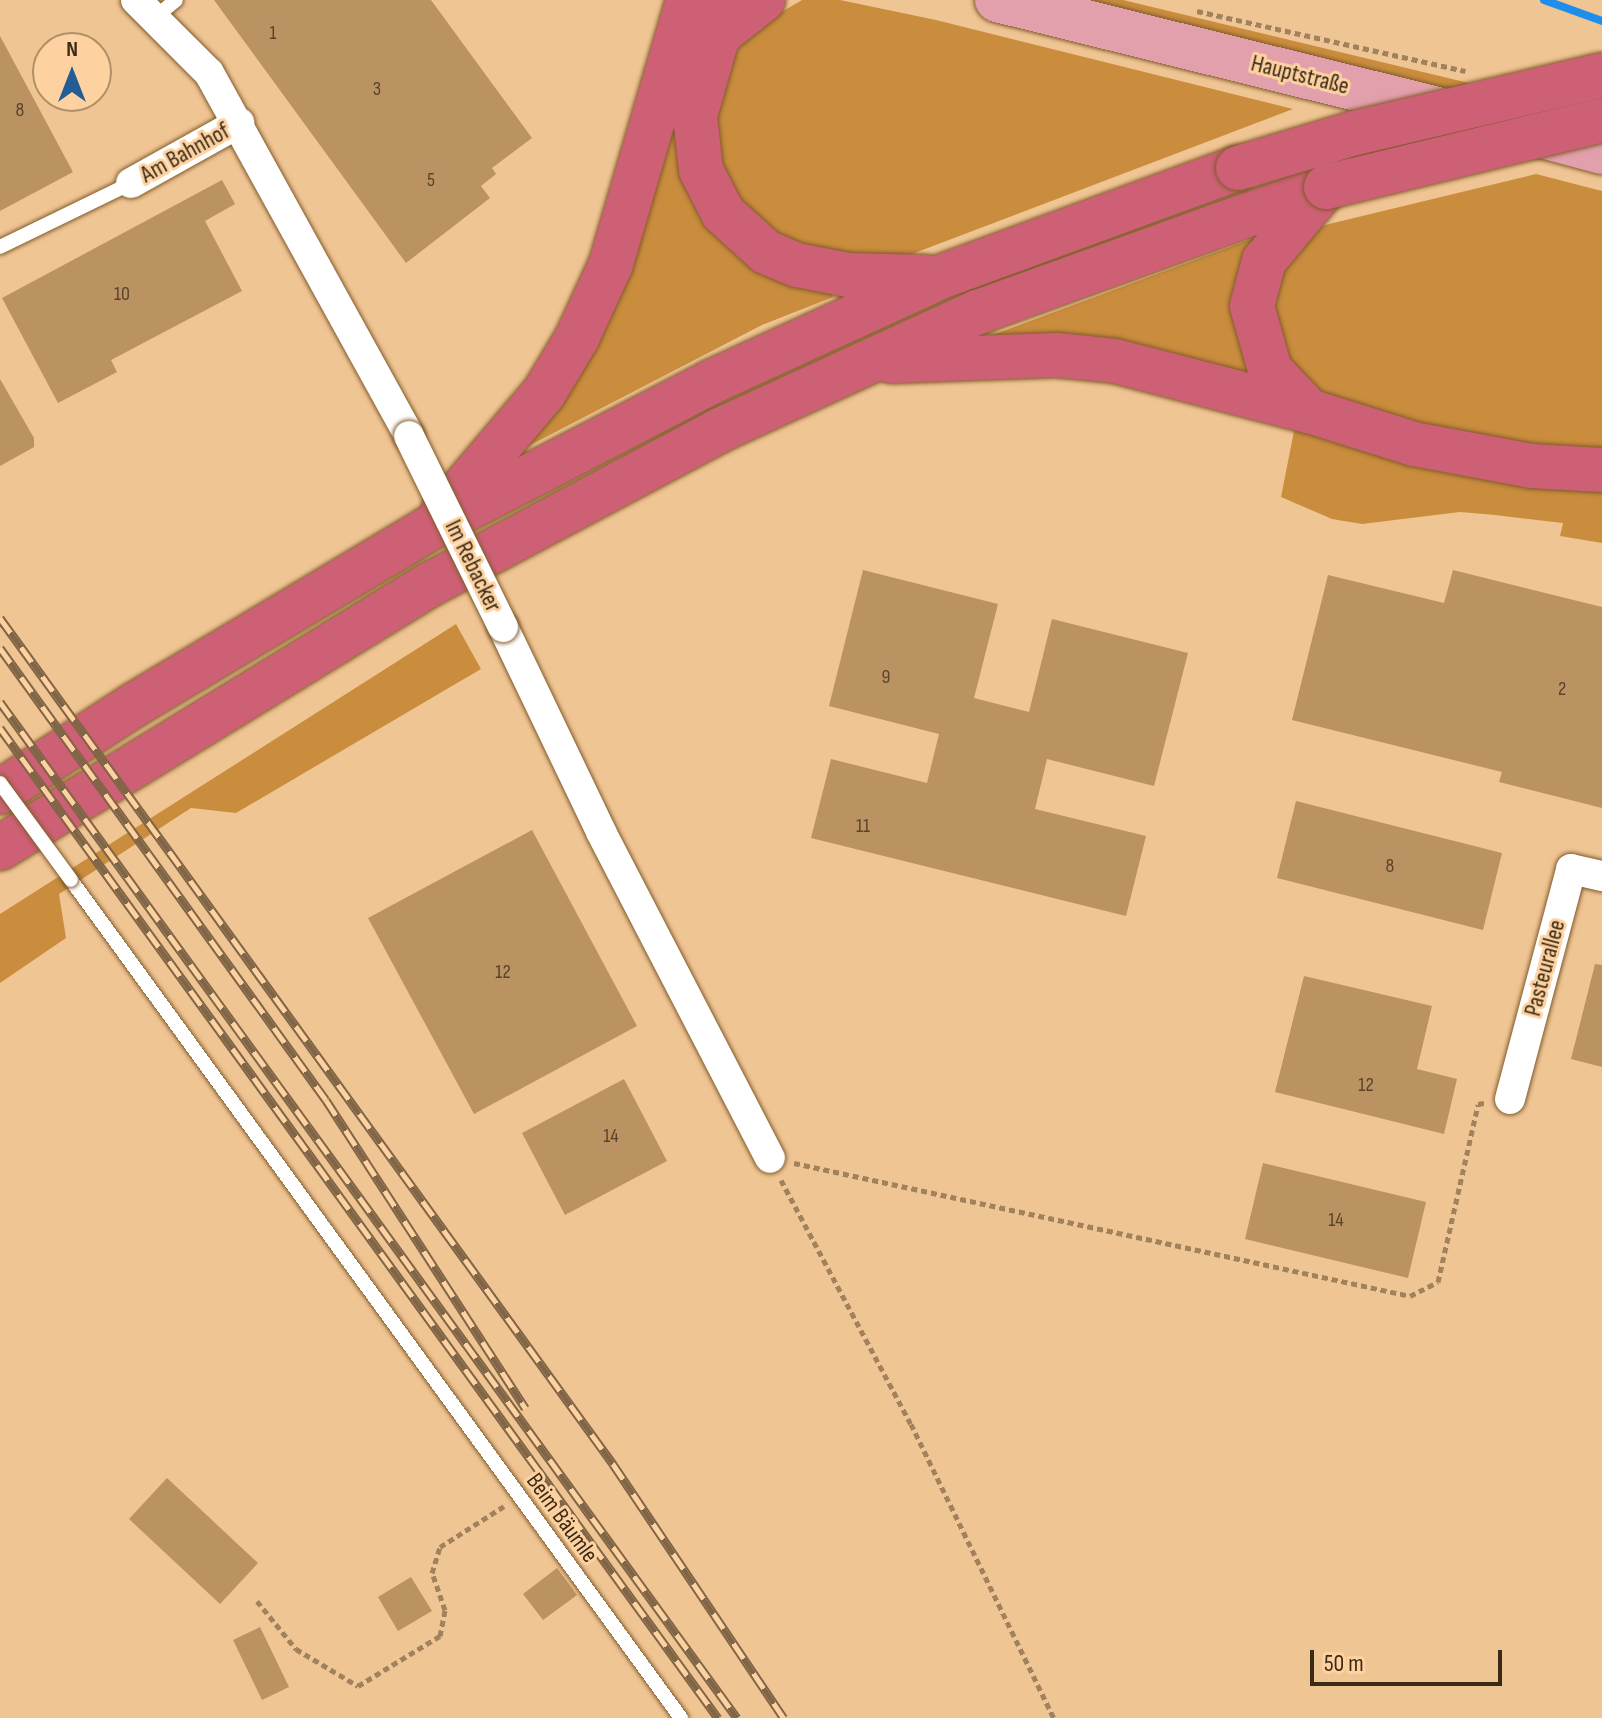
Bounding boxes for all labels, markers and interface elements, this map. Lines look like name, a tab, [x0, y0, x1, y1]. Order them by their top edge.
house number: 1	[270, 21, 276, 45]
north arrow	[32, 32, 112, 112]
text: N	[66, 36, 78, 63]
street label: Hauptstraße	[1248, 49, 1352, 101]
house number: 3	[373, 77, 381, 101]
house number: 8	[16, 98, 24, 122]
street label: Am Bahnhof	[135, 117, 235, 189]
house number: 5	[427, 168, 435, 192]
house number: 10	[114, 282, 130, 306]
street label: Im Rebacker	[438, 515, 508, 617]
house number: 9	[882, 665, 890, 689]
house number: 2	[1558, 677, 1566, 701]
house number: 11	[856, 814, 870, 838]
house number: 8	[1386, 854, 1394, 878]
street label: Pasteurallee	[1518, 917, 1572, 1019]
house number: 12	[495, 960, 511, 984]
house number: 12	[1358, 1073, 1374, 1097]
house number: 14	[603, 1124, 619, 1148]
house number: 14	[1328, 1208, 1344, 1232]
street label: Beim Bäumle	[520, 1468, 604, 1568]
scale bar	[1314, 1634, 1506, 1684]
text: 50 m	[1324, 1649, 1364, 1678]

